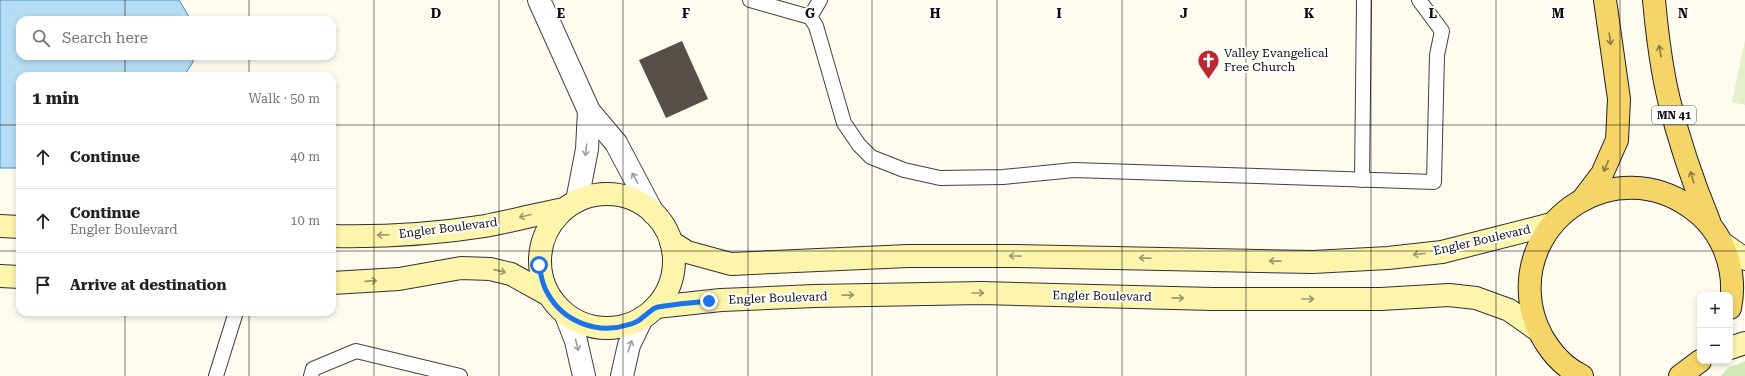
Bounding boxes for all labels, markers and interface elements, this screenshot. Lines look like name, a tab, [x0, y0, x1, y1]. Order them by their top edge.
text: D	[431, 6, 441, 21]
text: E	[557, 6, 565, 21]
text: F	[682, 6, 690, 21]
text: G	[805, 6, 815, 21]
text: H	[930, 6, 941, 21]
text: I	[1056, 6, 1062, 21]
text: J	[1180, 6, 1188, 21]
text: K	[1304, 6, 1315, 21]
text: L	[1429, 6, 1437, 21]
text: M	[1552, 6, 1565, 21]
text: N	[1678, 6, 1688, 21]
search box	[16, 16, 336, 60]
icon: search	[30, 27, 52, 49]
text: Search here	[62, 29, 148, 47]
one-way arrow	[1606, 32, 1614, 45]
one-way arrow	[1656, 45, 1664, 58]
place label: Valley Evangelical Free Church	[1224, 46, 1328, 74]
church icon: Valley Evangelical Free Church	[1195, 47, 1221, 80]
text: 1 min	[32, 88, 79, 108]
text: Walk · 50 m	[248, 91, 320, 106]
road number: MN 41	[1652, 106, 1696, 124]
one-way arrow	[582, 143, 590, 156]
icon: ahead	[32, 146, 54, 168]
text: Continue	[70, 148, 140, 166]
text: 40 m	[290, 149, 320, 164]
one-way arrow	[1601, 159, 1609, 171]
one-way arrow	[1688, 170, 1695, 183]
one-way arrow	[631, 172, 639, 184]
text: Continue	[70, 204, 140, 222]
icon: ahead	[32, 210, 54, 232]
text: 10 m	[290, 213, 320, 228]
one-way arrow	[519, 213, 532, 221]
street label: Engler Boulevard	[398, 215, 498, 241]
text: Engler Boulevard	[70, 222, 178, 237]
street label: Engler Boulevard	[1432, 222, 1532, 258]
one-way arrow	[377, 232, 390, 239]
one-way arrow	[1413, 251, 1426, 258]
one-way arrow	[1009, 252, 1022, 260]
one-way arrow	[1139, 254, 1152, 262]
route start	[530, 256, 548, 274]
one-way arrow	[1269, 257, 1282, 265]
one-way arrow	[493, 268, 506, 275]
icon: arrive	[32, 274, 54, 296]
text: Arrive at destination	[70, 276, 226, 294]
one-way arrow	[364, 277, 377, 284]
street label: Engler Boulevard	[1052, 288, 1152, 304]
street label: Engler Boulevard	[728, 289, 828, 307]
one-way arrow	[971, 290, 984, 297]
route end	[700, 292, 718, 310]
one-way arrow	[841, 292, 854, 299]
map controls	[1697, 292, 1733, 364]
button: +	[1697, 292, 1733, 328]
one-way arrow	[1171, 294, 1184, 302]
one-way arrow	[1301, 295, 1314, 303]
button: −	[1697, 328, 1733, 364]
one-way arrow	[573, 338, 581, 351]
one-way arrow	[626, 341, 634, 353]

